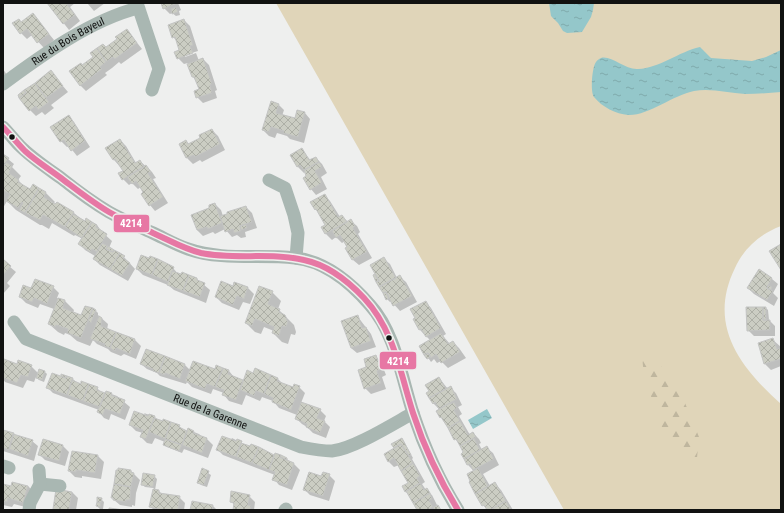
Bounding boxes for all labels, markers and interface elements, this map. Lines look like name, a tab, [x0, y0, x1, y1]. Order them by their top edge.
street label: Rue du Bois Bayeul	[29, 14, 106, 68]
unlabelled marker	[7, 132, 17, 142]
line badge: 4214	[113, 214, 150, 233]
text: 4214	[120, 217, 143, 230]
unlabelled marker	[384, 333, 394, 343]
line badge: 4214	[379, 351, 417, 370]
text: 4214	[387, 355, 410, 368]
street label: Rue de la Garenne	[172, 391, 249, 432]

